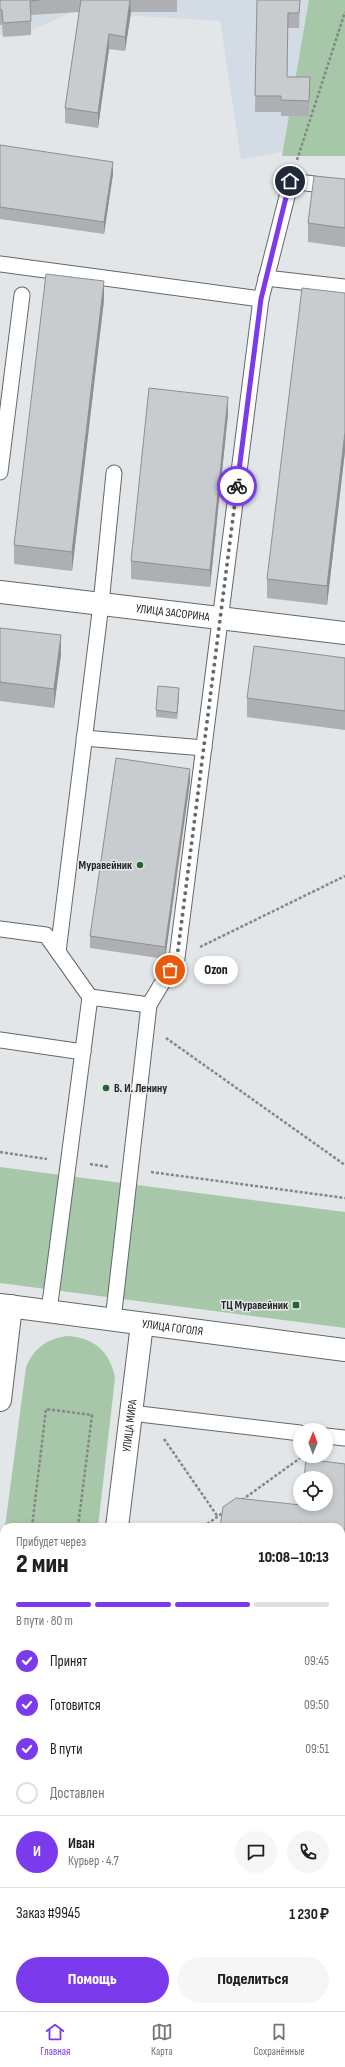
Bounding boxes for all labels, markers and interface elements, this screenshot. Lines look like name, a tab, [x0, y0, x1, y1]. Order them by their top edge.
pin	[273, 164, 307, 198]
icon: home	[279, 170, 301, 192]
courier	[217, 466, 257, 506]
icon: bike	[226, 475, 248, 497]
street label: УЛИЦА ЗАСОРИНА	[135, 601, 211, 625]
place label: Муравейник	[79, 858, 133, 873]
marker: Муравейник	[135, 860, 145, 870]
pin	[153, 953, 187, 987]
callout: Ozon	[194, 956, 238, 984]
icon: bag	[159, 959, 181, 981]
text: Ozon	[204, 962, 228, 978]
place label: В. И. Ленину	[114, 1081, 167, 1096]
marker: В. И. Ленину	[101, 1083, 111, 1093]
place label: ТЦ Муравейник	[221, 1298, 289, 1313]
marker: ТЦ Муравейник	[291, 1300, 301, 1310]
street label: УЛИЦА ГОГОЛЯ	[141, 1317, 204, 1339]
street label: УЛИЦА МИРА	[119, 1398, 141, 1453]
north arrow	[293, 1423, 333, 1463]
map controls	[293, 1423, 333, 1511]
button: locate	[293, 1471, 333, 1511]
text: Прибудет через	[16, 1534, 86, 1550]
text: 10:08–10:13	[259, 1548, 329, 1567]
text: 2 мин	[16, 1549, 69, 1580]
text: В пути · 80 m	[16, 1613, 73, 1629]
icon: check	[16, 1650, 38, 1672]
text: Принят	[50, 1652, 87, 1671]
text: 09:45	[304, 1653, 329, 1669]
icon: check	[16, 1694, 38, 1716]
text: Готовится	[50, 1696, 101, 1715]
text: 09:50	[304, 1697, 329, 1713]
icon: check	[16, 1738, 38, 1760]
text: В пути	[50, 1740, 82, 1759]
text: 09:51	[305, 1741, 329, 1757]
text: Доставлен	[50, 1784, 104, 1803]
button: chat	[235, 1831, 277, 1873]
button: phone	[287, 1831, 329, 1873]
text: Иван	[68, 1834, 95, 1853]
text: И	[33, 1842, 41, 1861]
text: Курьер · 4.7	[68, 1853, 119, 1869]
text: Заказ #9945	[16, 1904, 80, 1923]
text: 1 230 ₽	[289, 1905, 329, 1924]
button: Помощь	[16, 1957, 169, 2003]
button: Поделиться	[177, 1957, 329, 2003]
tab: Главная	[40, 2021, 70, 2058]
tab: Карта	[151, 2021, 173, 2058]
tab: Сохранённые	[253, 2021, 305, 2058]

